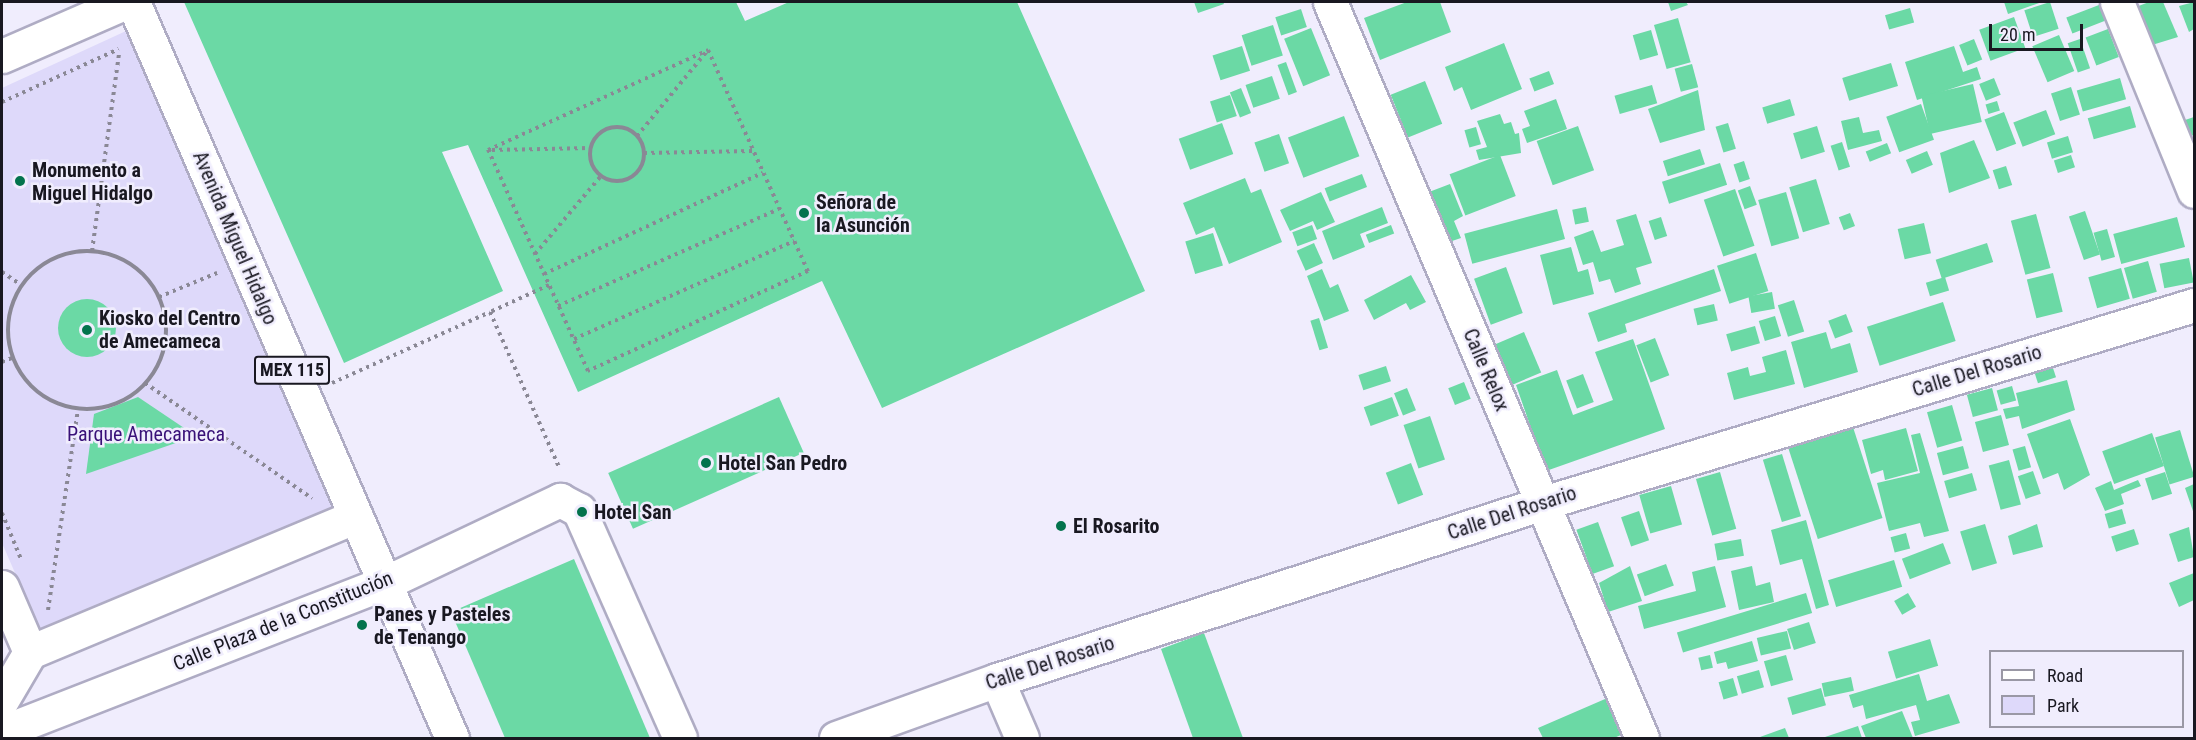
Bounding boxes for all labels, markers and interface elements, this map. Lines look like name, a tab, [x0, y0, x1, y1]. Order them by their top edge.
scale bar	[1992, 12, 2086, 50]
text: 20 m	[2000, 24, 2035, 45]
street label: Avenida Miguel Hidalgo	[188, 148, 282, 328]
place label: Monumento a Miguel Hidalgo	[32, 158, 153, 205]
marker: Monumento a Miguel Hidalgo	[13, 174, 27, 188]
place label: Señora de la Asunción	[816, 190, 910, 237]
marker: Señora de la Asunción	[797, 206, 811, 220]
place label: Kiosko del Centro de Amecameca	[99, 306, 241, 353]
marker: Kiosko del Centro de Amecameca	[80, 323, 94, 337]
street label: Calle Relox	[1458, 325, 1514, 415]
street label: Calle Del Rosario	[1909, 340, 2045, 402]
road number: MEX 115	[253, 355, 331, 385]
park label: Parque Amecameca	[67, 422, 225, 446]
place label: Hotel San Pedro	[718, 451, 847, 475]
marker: Hotel San Pedro	[699, 456, 713, 470]
street label: Calle Del Rosario	[1445, 481, 1579, 545]
place label: Hotel San	[594, 500, 672, 524]
marker: Hotel San	[575, 505, 589, 519]
place label: El Rosarito	[1073, 514, 1159, 538]
marker: El Rosarito	[1054, 519, 1068, 533]
street label: Calle Plaza de la Constitución	[170, 566, 396, 676]
place label: Panes y Pasteles de Tenango	[374, 602, 510, 649]
marker: Panes y Pasteles de Tenango	[355, 618, 369, 632]
street label: Calle Del Rosario	[983, 631, 1117, 695]
legend	[1989, 650, 2184, 728]
text: Road	[2047, 665, 2083, 686]
text: Park	[2047, 695, 2079, 716]

